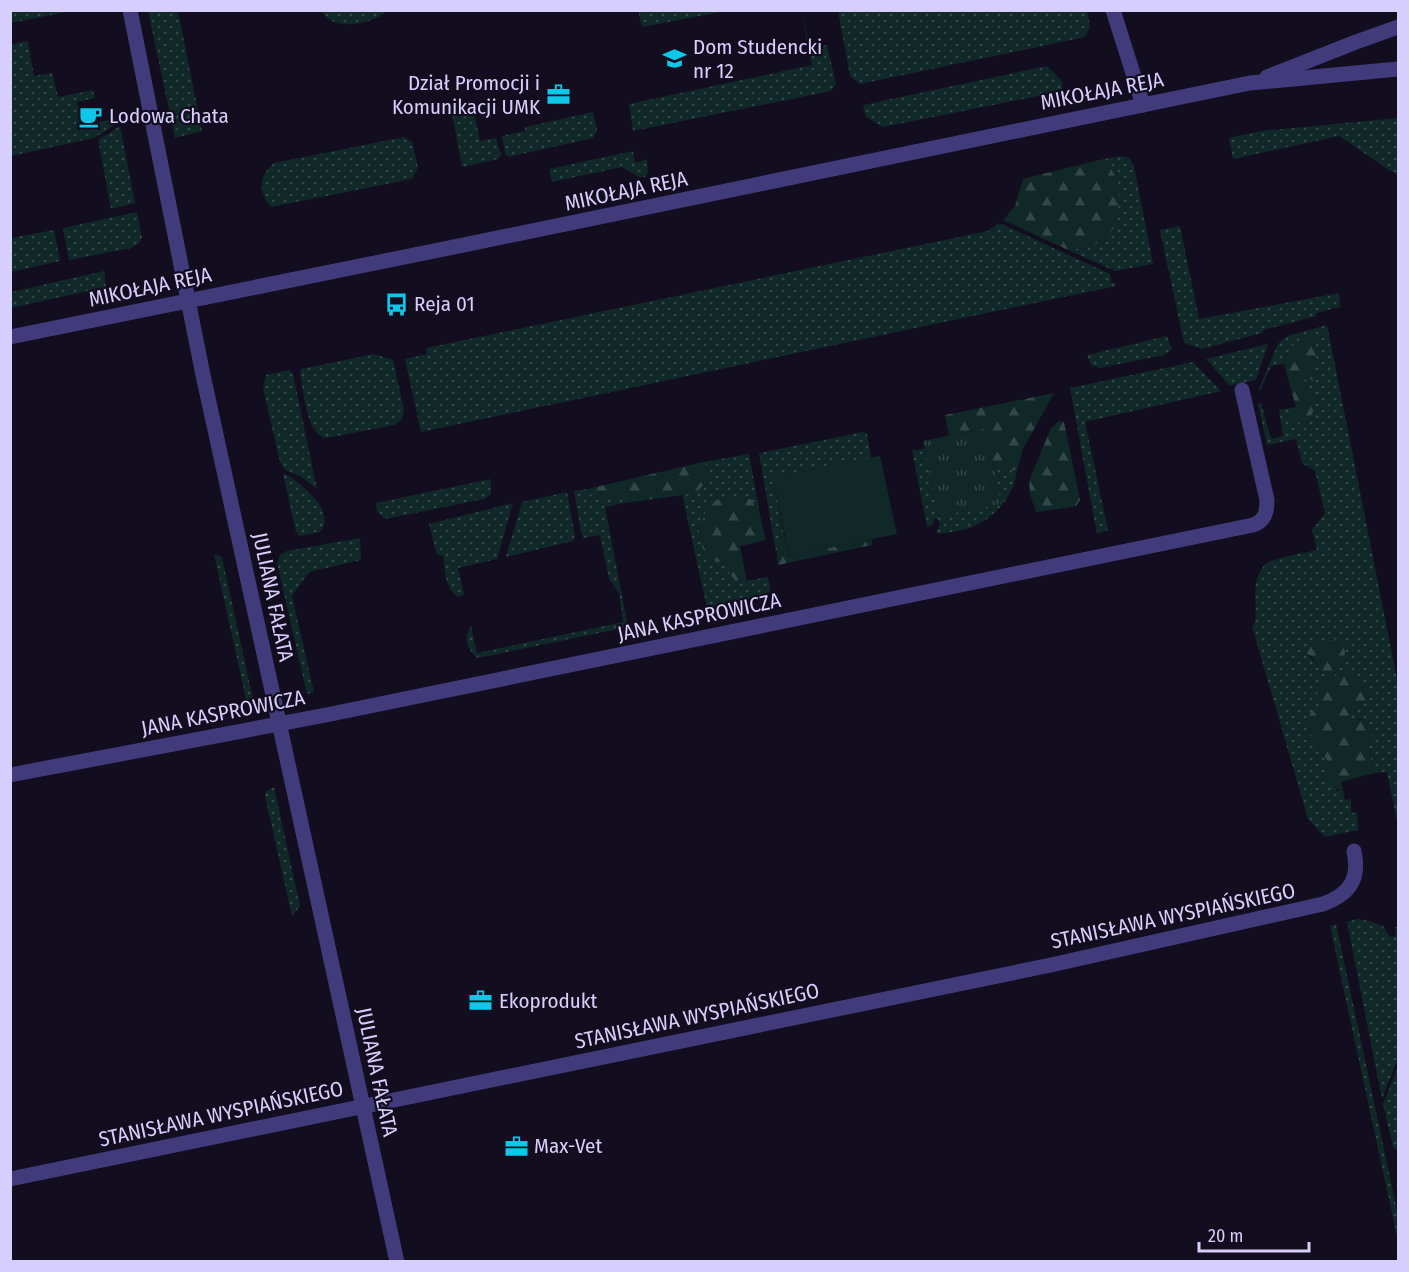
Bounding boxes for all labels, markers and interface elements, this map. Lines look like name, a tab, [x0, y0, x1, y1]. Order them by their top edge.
place label: Dom Studencki nr 12	[693, 34, 822, 84]
school or university icon: Dom Studencki nr 12	[662, 46, 688, 72]
street label: MIKOŁAJA REJA	[1038, 66, 1166, 116]
place label: Dział Promocji i Komunikacji UMK	[392, 70, 541, 120]
office icon: Dział Promocji i Komunikacji UMK	[545, 82, 571, 108]
cafe icon: Lodowa Chata	[78, 103, 104, 129]
place label: Lodowa Chata	[109, 103, 229, 129]
street label: MIKOŁAJA REJA	[562, 165, 690, 217]
street label: MIKOŁAJA REJA	[86, 261, 214, 313]
bus stop icon: Reja 01	[383, 291, 409, 317]
place label: Reja 01	[414, 291, 475, 317]
street label: JULIANA FAŁATA	[247, 530, 299, 664]
street label: JANA KASPROWICZA	[615, 587, 783, 647]
street label: JANA KASPROWICZA	[139, 684, 307, 742]
street label: STANISŁAWA WYSPIAŃSKIEGO	[1048, 877, 1298, 955]
street label: STANISŁAWA WYSPIAŃSKIEGO	[572, 977, 822, 1055]
office icon: Ekoprodukt	[468, 988, 494, 1014]
place label: Ekoprodukt	[499, 988, 597, 1014]
street label: JULIANA FAŁATA	[351, 1005, 403, 1139]
street label: STANISŁAWA WYSPIAŃSKIEGO	[96, 1075, 346, 1153]
office icon: Max-Vet	[503, 1133, 529, 1159]
place label: Max-Vet	[534, 1133, 602, 1159]
scale bar	[1199, 1215, 1308, 1253]
text: 20 m	[1208, 1225, 1243, 1247]

